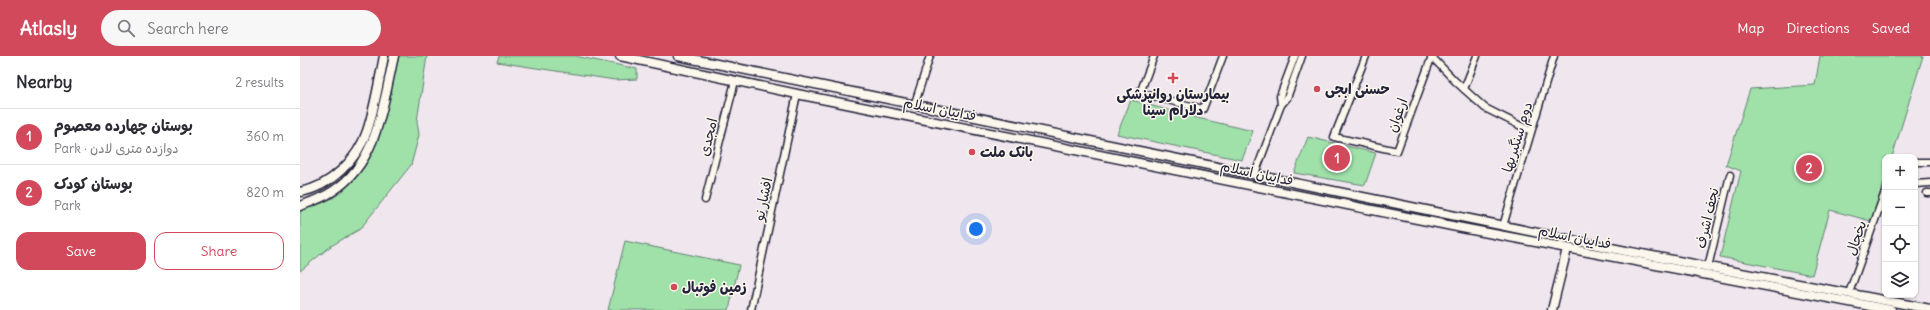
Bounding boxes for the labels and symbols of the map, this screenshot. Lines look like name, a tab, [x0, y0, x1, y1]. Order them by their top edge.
marker: بیمارستان روانپزشکی دلارام سینا	[1167, 72, 1179, 84]
place label: حسنی ابجی	[1325, 80, 1390, 98]
marker: حسنی ابجی	[1312, 84, 1322, 94]
place label: بیمارستان روانپزشکی دلارام سینا	[1116, 85, 1230, 121]
street label: فداییان اسلام	[902, 93, 978, 127]
street label: ارغوان	[1383, 95, 1411, 135]
street label: دوم سنگبریها	[1498, 100, 1538, 175]
street label: امجدی	[695, 116, 721, 158]
place label: بانک ملت	[980, 143, 1033, 161]
pin: 1	[1324, 143, 1350, 173]
marker: بانک ملت	[967, 147, 977, 157]
pin: 2	[1796, 153, 1822, 183]
street label: فداییان اسلام	[1219, 157, 1295, 191]
street label: افشار نو	[749, 176, 776, 223]
street label: نجف اشرف	[1691, 186, 1723, 250]
street label: یخچال	[1842, 218, 1871, 258]
your location	[966, 219, 986, 239]
street label: فداییان اسلام	[1537, 221, 1613, 255]
place label: زمین فوتبال	[682, 278, 747, 297]
marker: زمین فوتبال	[669, 282, 679, 292]

